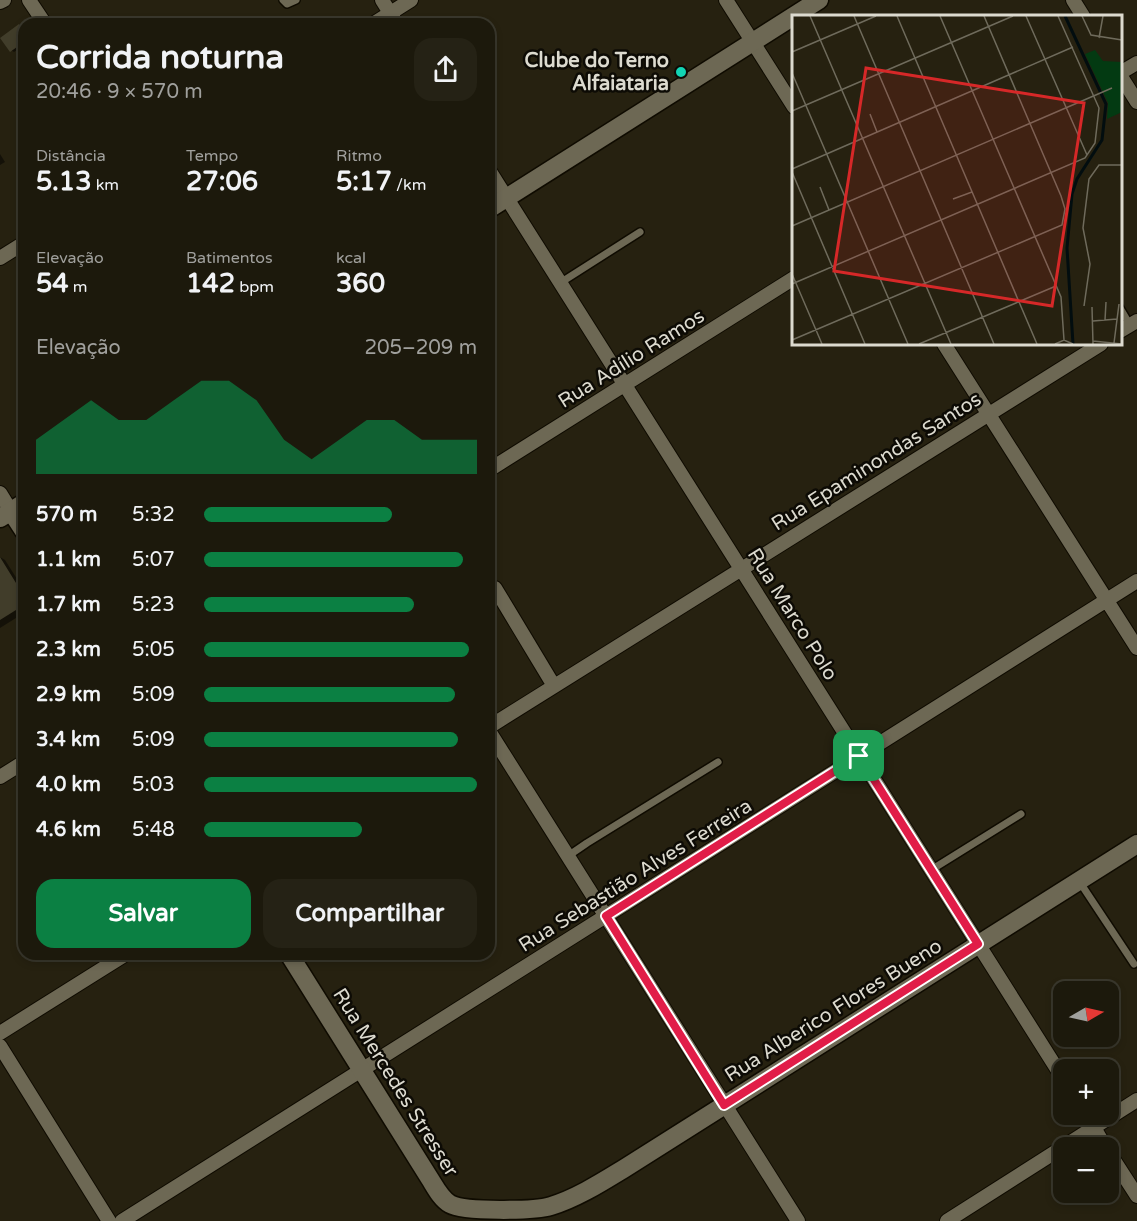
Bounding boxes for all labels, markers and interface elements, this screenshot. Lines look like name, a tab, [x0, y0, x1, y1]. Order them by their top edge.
inset map	[792, 15, 1122, 345]
text: Corrida noturna	[36, 38, 284, 77]
button: share	[414, 38, 477, 101]
place label: Clube do Terno Alfaiataria	[525, 49, 669, 96]
marker: Clube do Terno Alfaiataria	[674, 65, 688, 79]
text: 20:46 · 9 × 570 m	[36, 80, 203, 104]
text: Distância	[36, 146, 106, 166]
text: Tempo	[186, 146, 238, 166]
text: Ritmo	[336, 146, 382, 166]
text: 5.13	[36, 166, 91, 197]
text: 27:06	[186, 166, 258, 197]
text: 5:17	[336, 166, 392, 197]
text: km	[91, 175, 119, 195]
text: /km	[392, 175, 426, 195]
text: Elevação	[36, 248, 104, 268]
text: Batimentos	[186, 248, 273, 268]
text: kcal	[336, 248, 366, 268]
text: 54	[36, 268, 69, 299]
text: 142	[186, 268, 235, 299]
text: 360	[336, 268, 385, 299]
text: m	[69, 277, 88, 297]
text: bpm	[235, 277, 274, 297]
street label: Rua Adílio Ramos	[554, 304, 709, 414]
text: Elevação	[36, 336, 121, 360]
text: 205–209 m	[364, 336, 477, 360]
street label: Rua Epaminondas Santos	[767, 387, 986, 536]
text: 570 m	[36, 503, 97, 527]
text: 5:32	[132, 503, 175, 527]
street label: Rua Marco Polo	[742, 544, 842, 685]
text: 1.1 km	[36, 548, 101, 572]
text: 5:07	[132, 548, 175, 572]
text: 1.7 km	[36, 593, 101, 617]
text: 5:23	[132, 593, 175, 617]
text: 2.3 km	[36, 638, 101, 662]
text: 5:05	[132, 638, 175, 662]
text: 2.9 km	[36, 683, 101, 707]
text: 5:09	[132, 683, 175, 707]
text: 3.4 km	[36, 728, 100, 752]
text: 5:09	[132, 728, 175, 752]
pin	[833, 730, 884, 781]
icon: arrive	[842, 739, 875, 772]
text: 4.0 km	[36, 773, 101, 797]
text: 5:03	[132, 773, 175, 797]
street label: Rua Sebastião Alves Ferreira	[515, 794, 757, 958]
text: 4.6 km	[36, 818, 101, 842]
text: 5:48	[132, 818, 175, 842]
button: Salvar	[36, 879, 251, 948]
button: Compartilhar	[263, 879, 477, 948]
street label: Rua Alberico Flores Bueno	[721, 934, 946, 1088]
north arrow	[1053, 981, 1119, 1047]
map controls	[1053, 981, 1119, 1203]
street label: Rua Mercedes Stresser	[327, 984, 463, 1181]
button: +	[1053, 1059, 1119, 1125]
button: −	[1053, 1137, 1119, 1203]

